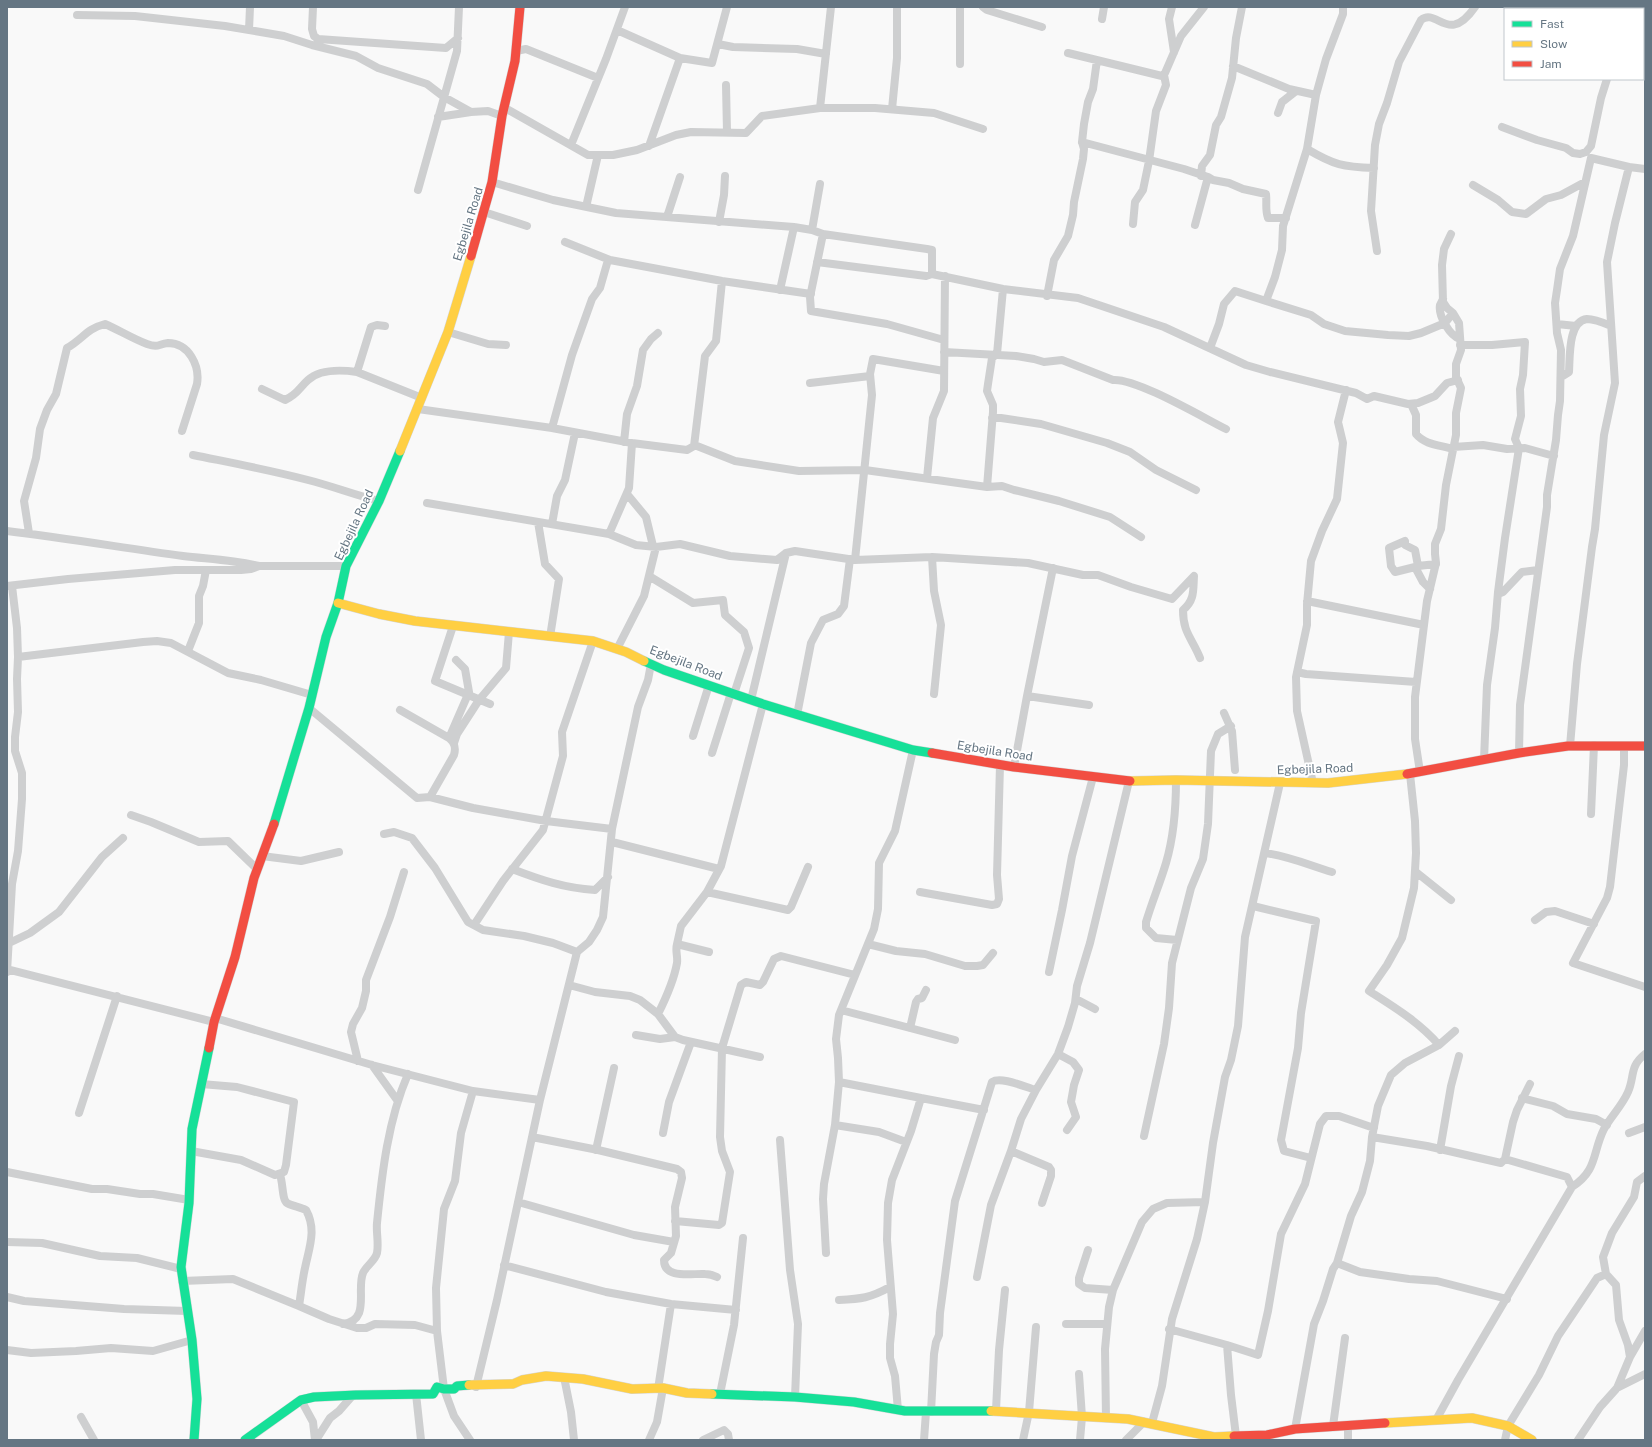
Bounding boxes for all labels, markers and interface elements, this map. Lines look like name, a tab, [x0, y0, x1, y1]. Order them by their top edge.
legend	[1504, 8, 1644, 80]
text: Fast	[1540, 17, 1565, 31]
text: Slow	[1540, 37, 1568, 51]
text: Jam	[1540, 57, 1562, 71]
street label: Egbejila Road	[450, 185, 486, 263]
street label: Egbejila Road	[331, 487, 377, 563]
street label: Egbejila Road	[648, 643, 724, 683]
street label: Egbejila Road	[956, 738, 1034, 764]
street label: Egbejila Road	[1277, 761, 1353, 777]

